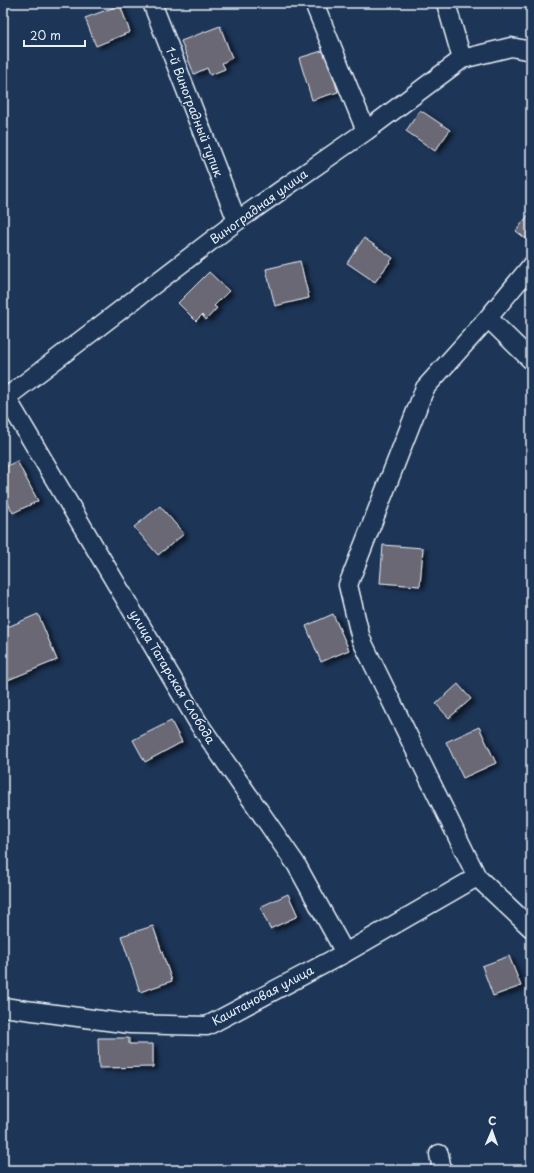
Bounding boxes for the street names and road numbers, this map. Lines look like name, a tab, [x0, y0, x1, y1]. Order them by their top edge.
street label: 1-й Виноградный тупик	[162, 44, 228, 180]
street label: Виноградная улица	[206, 164, 311, 248]
street label: улица Татарская Слобода	[126, 606, 220, 747]
street label: Каштановая улица	[208, 960, 317, 1030]

